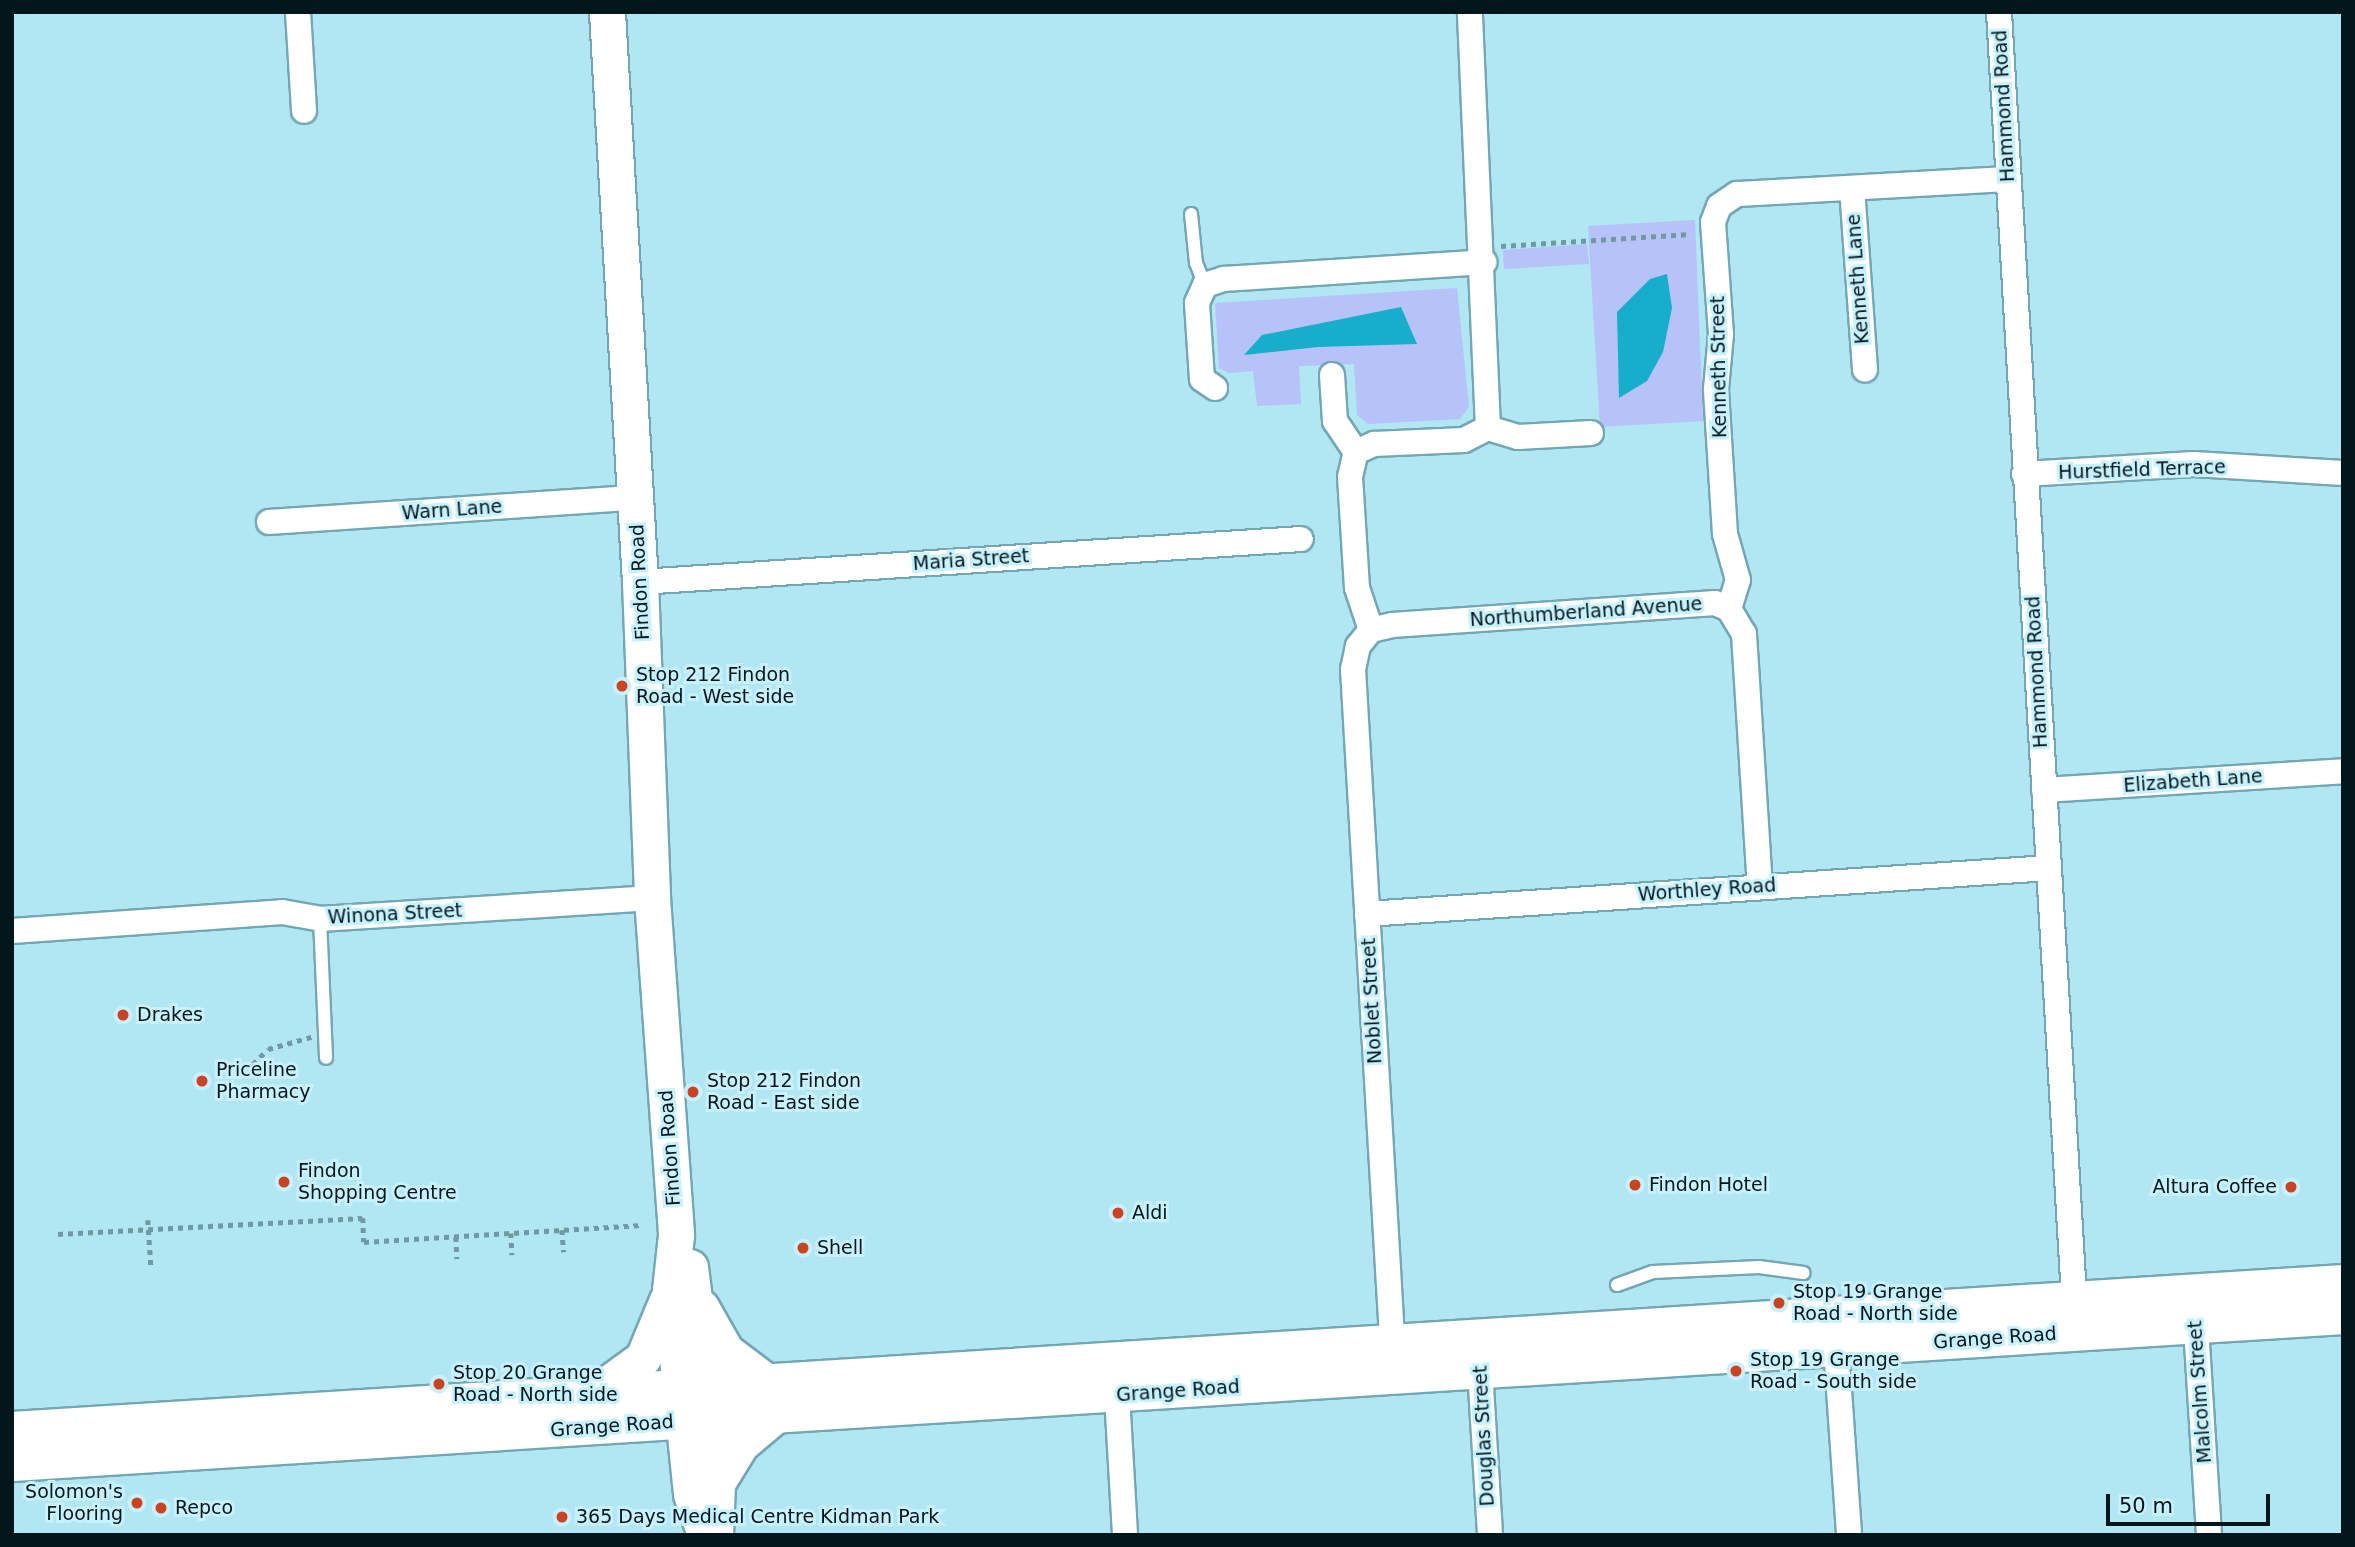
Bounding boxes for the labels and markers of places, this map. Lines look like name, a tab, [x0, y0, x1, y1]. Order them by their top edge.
place label: Stop 212 Findon Road - West side	[636, 664, 794, 708]
marker: Stop 212 Findon Road - West side	[614, 678, 630, 694]
place label: Drakes	[137, 1004, 203, 1026]
marker: Drakes	[115, 1007, 131, 1023]
place label: Priceline Pharmacy	[216, 1059, 310, 1103]
place label: Stop 212 Findon Road - East side	[707, 1070, 861, 1114]
marker: Priceline Pharmacy	[194, 1073, 210, 1089]
marker: Stop 212 Findon Road - East side	[685, 1084, 701, 1100]
place label: Findon Shopping Centre	[298, 1160, 457, 1204]
marker: Findon Shopping Centre	[276, 1174, 292, 1190]
place label: Findon Hotel	[1649, 1174, 1768, 1196]
place label: Altura Coffee	[2152, 1176, 2277, 1198]
marker: Findon Hotel	[1627, 1177, 1643, 1193]
marker: Altura Coffee	[2283, 1179, 2299, 1195]
place label: Aldi	[1132, 1202, 1168, 1224]
marker: Aldi	[1110, 1205, 1126, 1221]
place label: Shell	[817, 1237, 863, 1259]
marker: Shell	[795, 1240, 811, 1256]
place label: Stop 19 Grange Road - North side	[1793, 1281, 1958, 1325]
marker: Stop 19 Grange Road - North side	[1771, 1295, 1787, 1311]
place label: Stop 19 Grange Road - South side	[1750, 1349, 1917, 1393]
place label: Stop 20 Grange Road - North side	[453, 1362, 618, 1406]
marker: Stop 19 Grange Road - South side	[1728, 1363, 1744, 1379]
marker: Stop 20 Grange Road - North side	[431, 1376, 447, 1392]
place label: Solomon's Flooring	[25, 1481, 123, 1525]
marker: Solomon's Flooring	[129, 1495, 145, 1511]
place label: Repco	[175, 1497, 233, 1519]
marker: Repco	[153, 1500, 169, 1516]
place label: 365 Days Medical Centre Kidman Park	[576, 1506, 939, 1528]
marker: 365 Days Medical Centre Kidman Park	[554, 1509, 570, 1525]

